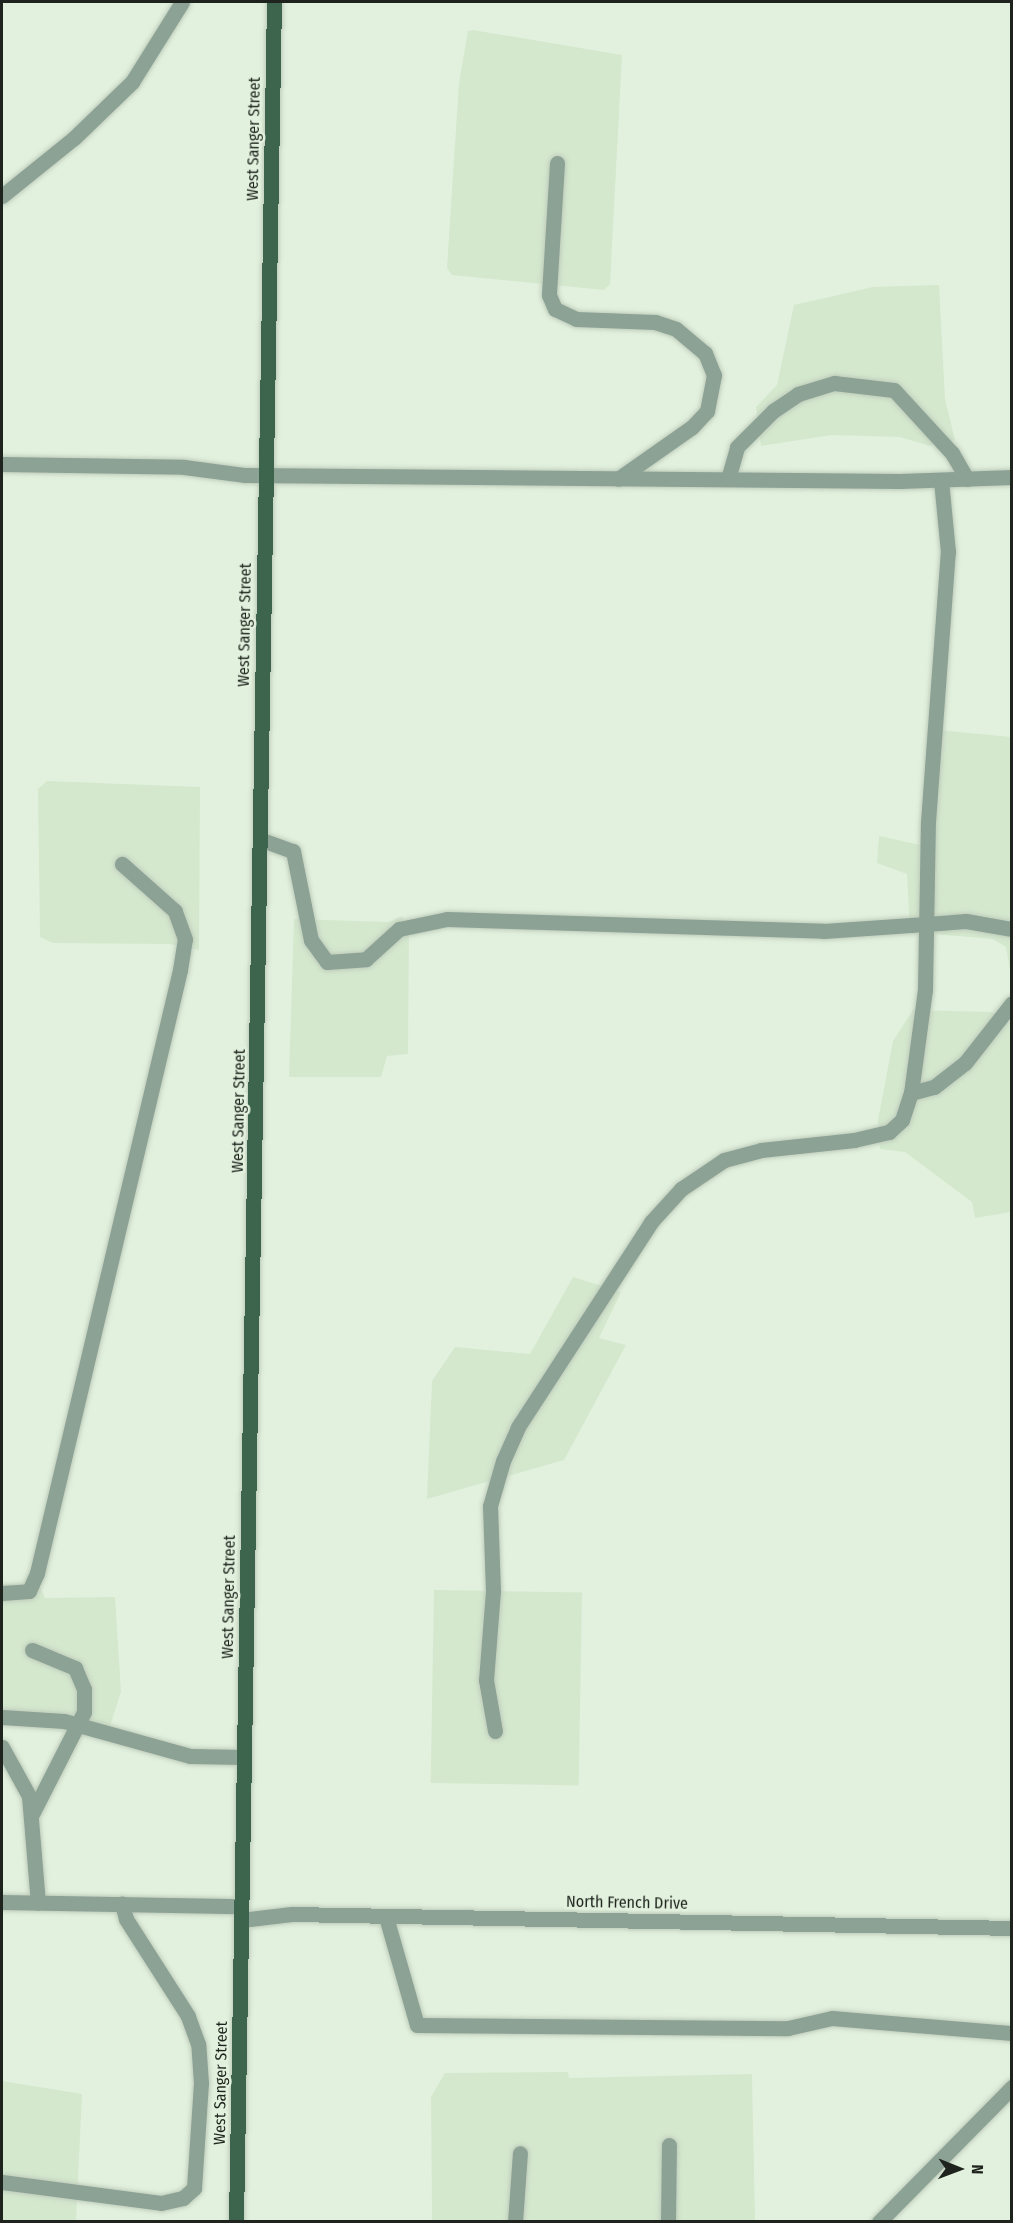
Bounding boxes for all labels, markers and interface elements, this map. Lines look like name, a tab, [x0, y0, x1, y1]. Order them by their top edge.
street label: West Sanger Street	[243, 77, 265, 201]
street label: West Sanger Street	[234, 563, 256, 687]
street label: West Sanger Street	[228, 1049, 250, 1173]
street label: West Sanger Street	[218, 1535, 240, 1659]
street label: North French Drive	[566, 1892, 688, 1914]
street label: West Sanger Street	[210, 2021, 232, 2145]
north arrow	[929, 2139, 989, 2199]
text: N	[968, 2164, 987, 2174]

